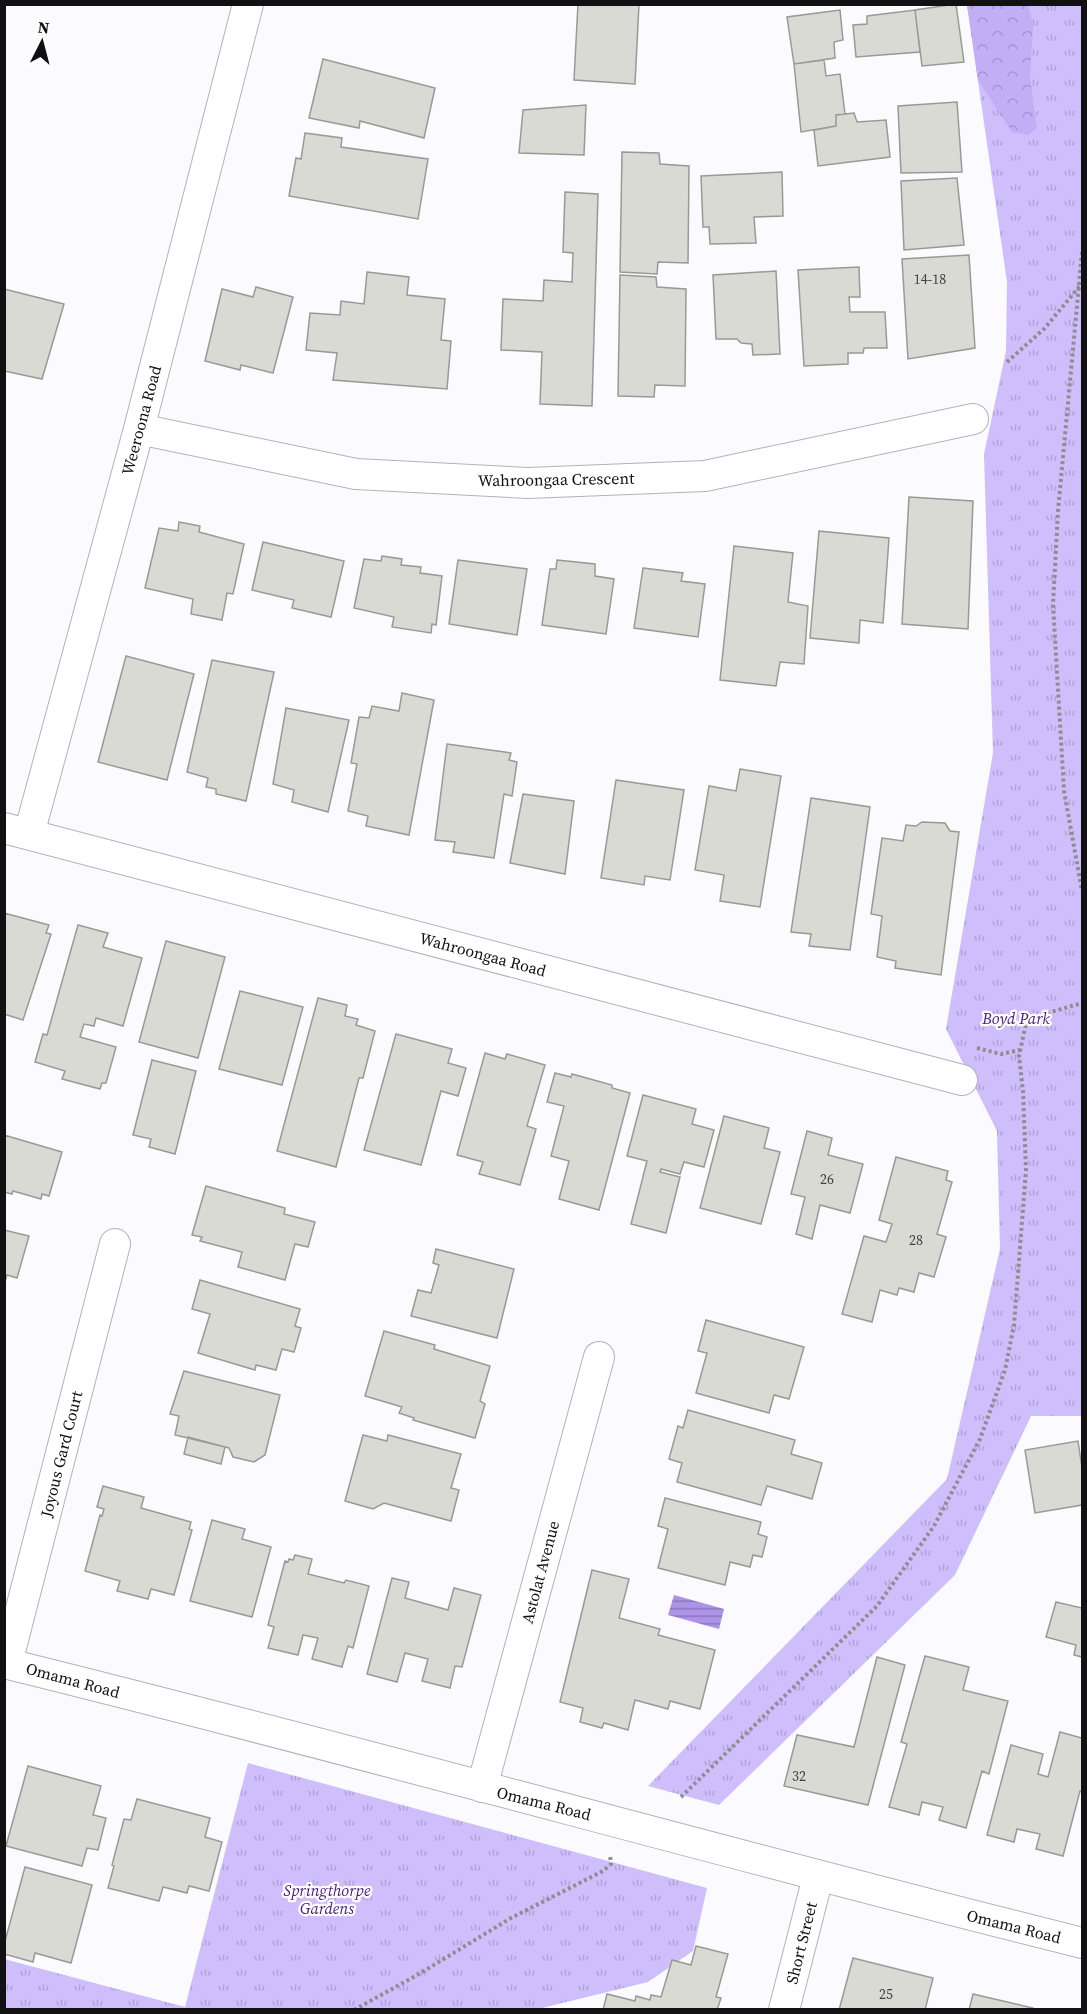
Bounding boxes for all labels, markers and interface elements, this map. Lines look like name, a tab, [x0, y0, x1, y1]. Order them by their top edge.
north arrow	[12, 12, 72, 72]
text: N	[37, 16, 51, 39]
house number: 14-18	[914, 269, 946, 289]
street label: Weeroona Road	[116, 363, 166, 477]
street label: Wahroongaa Crescent	[478, 467, 635, 491]
street label: Wahroongaa Road	[417, 927, 549, 981]
park label: Boyd Park	[981, 1007, 1050, 1029]
house number: 26	[820, 1169, 834, 1189]
house number: 28	[909, 1230, 923, 1250]
street label: Joyous Gard Court	[34, 1388, 88, 1520]
street label: Astolat Avenue	[516, 1518, 564, 1626]
street label: Omama Road	[24, 1657, 122, 1703]
house number: 32	[792, 1766, 806, 1786]
street label: Omama Road	[495, 1781, 593, 1825]
park label: Springthorpe Gardens	[284, 1879, 371, 1919]
street label: Short Street	[780, 1899, 822, 1986]
street label: Omama Road	[965, 1904, 1063, 1948]
house number: 25	[879, 1984, 893, 2004]

